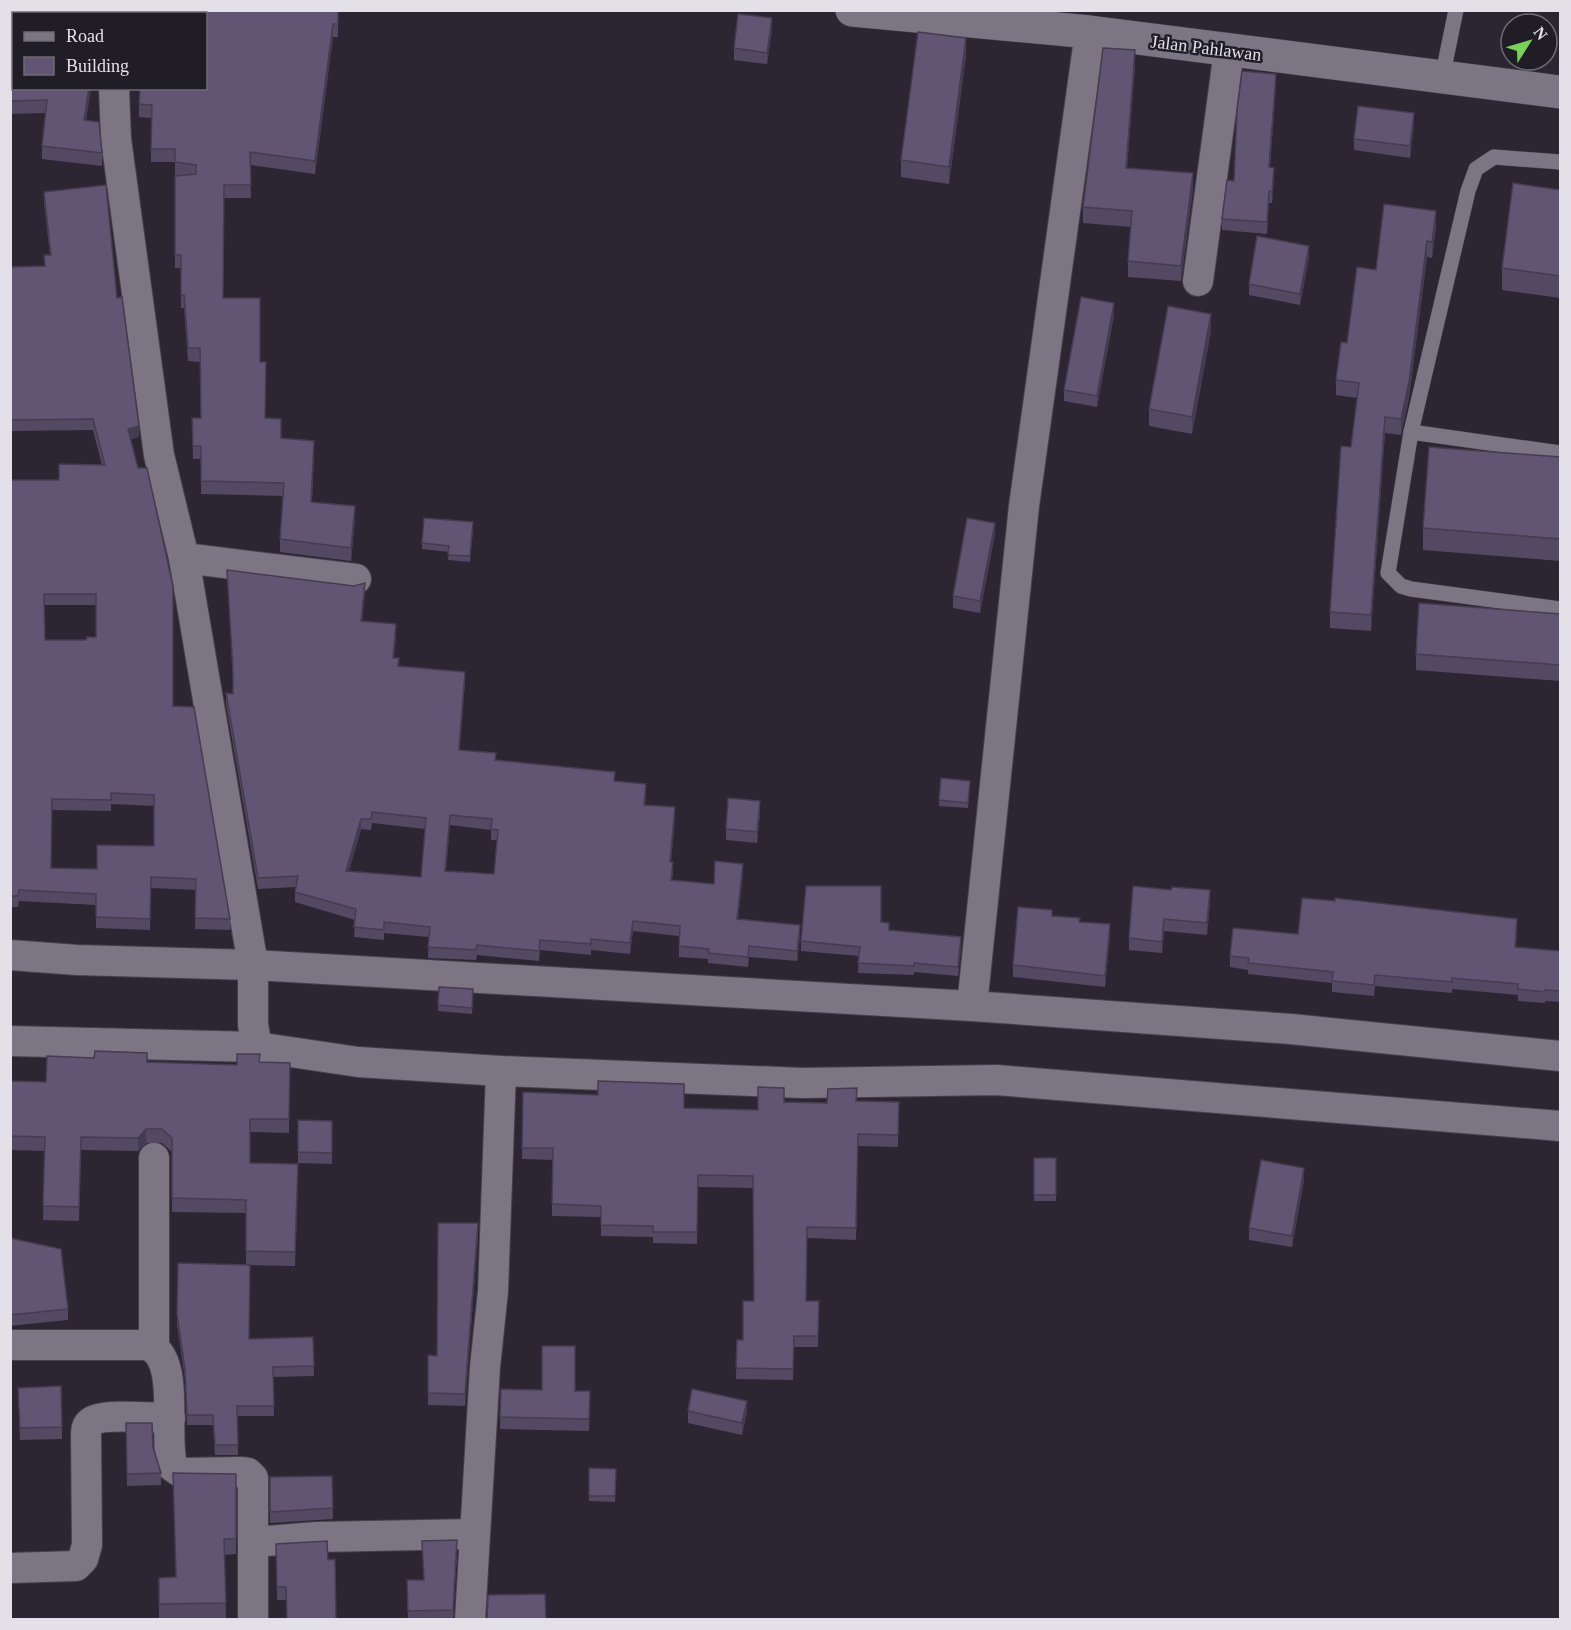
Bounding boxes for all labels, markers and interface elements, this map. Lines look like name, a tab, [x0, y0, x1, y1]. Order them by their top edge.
legend	[12, 12, 207, 90]
north arrow	[1499, 12, 1559, 72]
text: N	[1530, 24, 1551, 43]
text: Road	[66, 26, 104, 46]
street label: Jalan Pahlawan	[1149, 31, 1263, 65]
text: Building	[66, 56, 129, 76]

